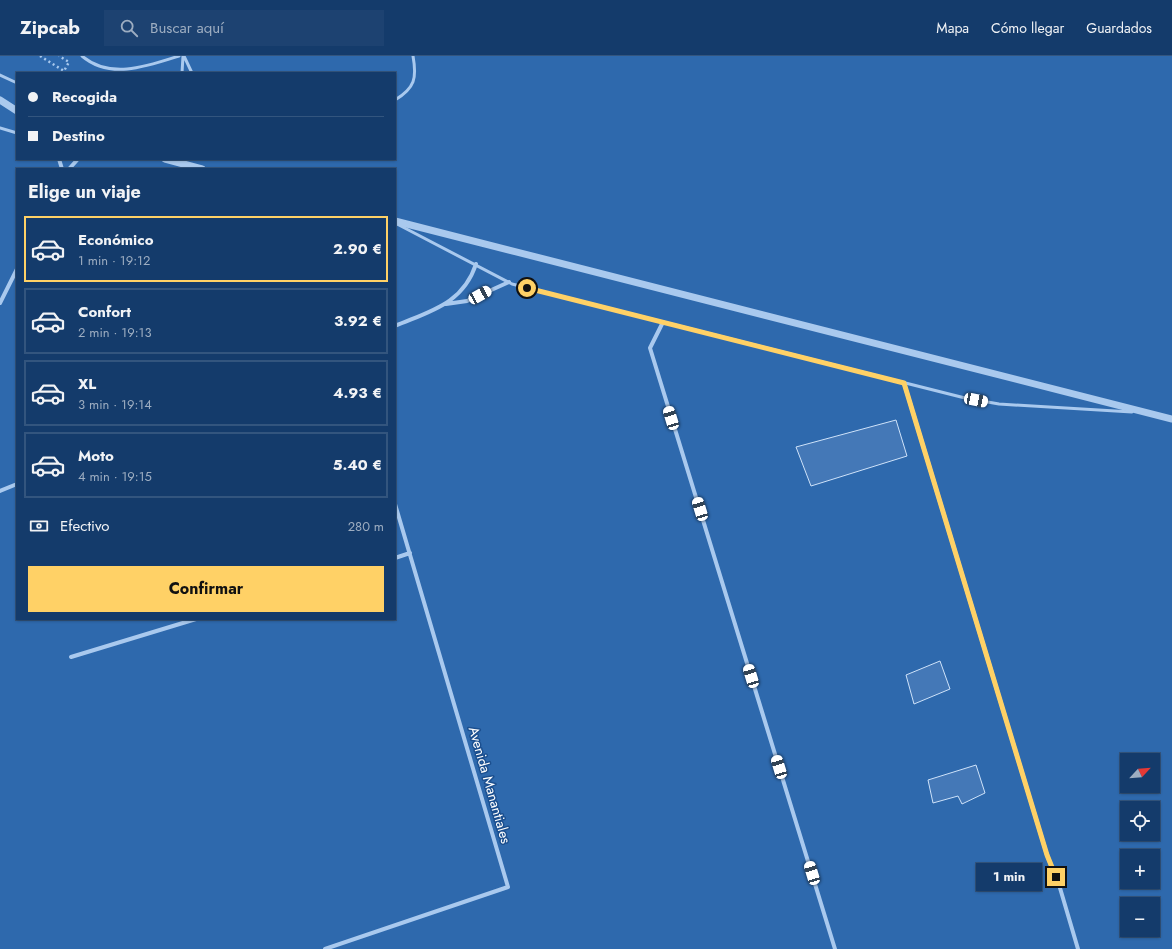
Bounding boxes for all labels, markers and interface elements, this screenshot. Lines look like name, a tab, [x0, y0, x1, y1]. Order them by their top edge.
search box	[104, 10, 384, 46]
text: Zipcab	[20, 14, 80, 41]
icon: search	[118, 17, 140, 39]
text: Buscar aquí	[150, 17, 224, 39]
text: Mapa	[936, 18, 969, 38]
text: Cómo llegar	[991, 18, 1064, 38]
text: Guardados	[1086, 18, 1152, 38]
text: Recogida	[52, 86, 117, 108]
text: Destino	[52, 125, 105, 147]
text: Elige un viaje	[28, 179, 141, 205]
text: Económico	[78, 229, 153, 251]
icon: car	[30, 231, 66, 267]
text: 2.90 €	[333, 238, 382, 260]
text: 1 min · 19:12	[78, 251, 150, 270]
route start	[518, 279, 536, 297]
car	[467, 284, 493, 306]
text: Confort	[78, 301, 131, 323]
icon: car	[30, 303, 66, 339]
text: 3.92 €	[334, 310, 382, 332]
text: 2 min · 19:13	[78, 323, 152, 342]
text: XL	[78, 373, 96, 395]
icon: car	[30, 375, 66, 411]
text: 4.93 €	[333, 382, 382, 404]
car	[963, 392, 989, 408]
text: 3 min · 19:14	[78, 395, 152, 414]
car	[662, 405, 680, 431]
text: Moto	[78, 445, 114, 467]
icon: car	[30, 447, 66, 483]
text: 5.40 €	[333, 454, 382, 476]
text: 4 min · 19:15	[78, 467, 152, 486]
car	[691, 496, 709, 522]
icon: cash	[28, 515, 50, 537]
text: Efectivo	[60, 515, 110, 537]
text: 280 m	[348, 517, 384, 536]
button: Confirmar	[28, 566, 384, 612]
car	[742, 663, 760, 689]
street label: Avenida Manantiales	[464, 724, 516, 846]
north arrow	[1120, 753, 1160, 793]
map controls	[1120, 753, 1160, 937]
car	[770, 754, 788, 780]
button: locate	[1120, 801, 1160, 841]
button: +	[1120, 849, 1160, 889]
car	[803, 860, 821, 886]
callout: 1 min	[976, 863, 1042, 891]
text: 1 min	[993, 867, 1025, 886]
route end	[1047, 868, 1065, 886]
button: −	[1120, 897, 1160, 937]

